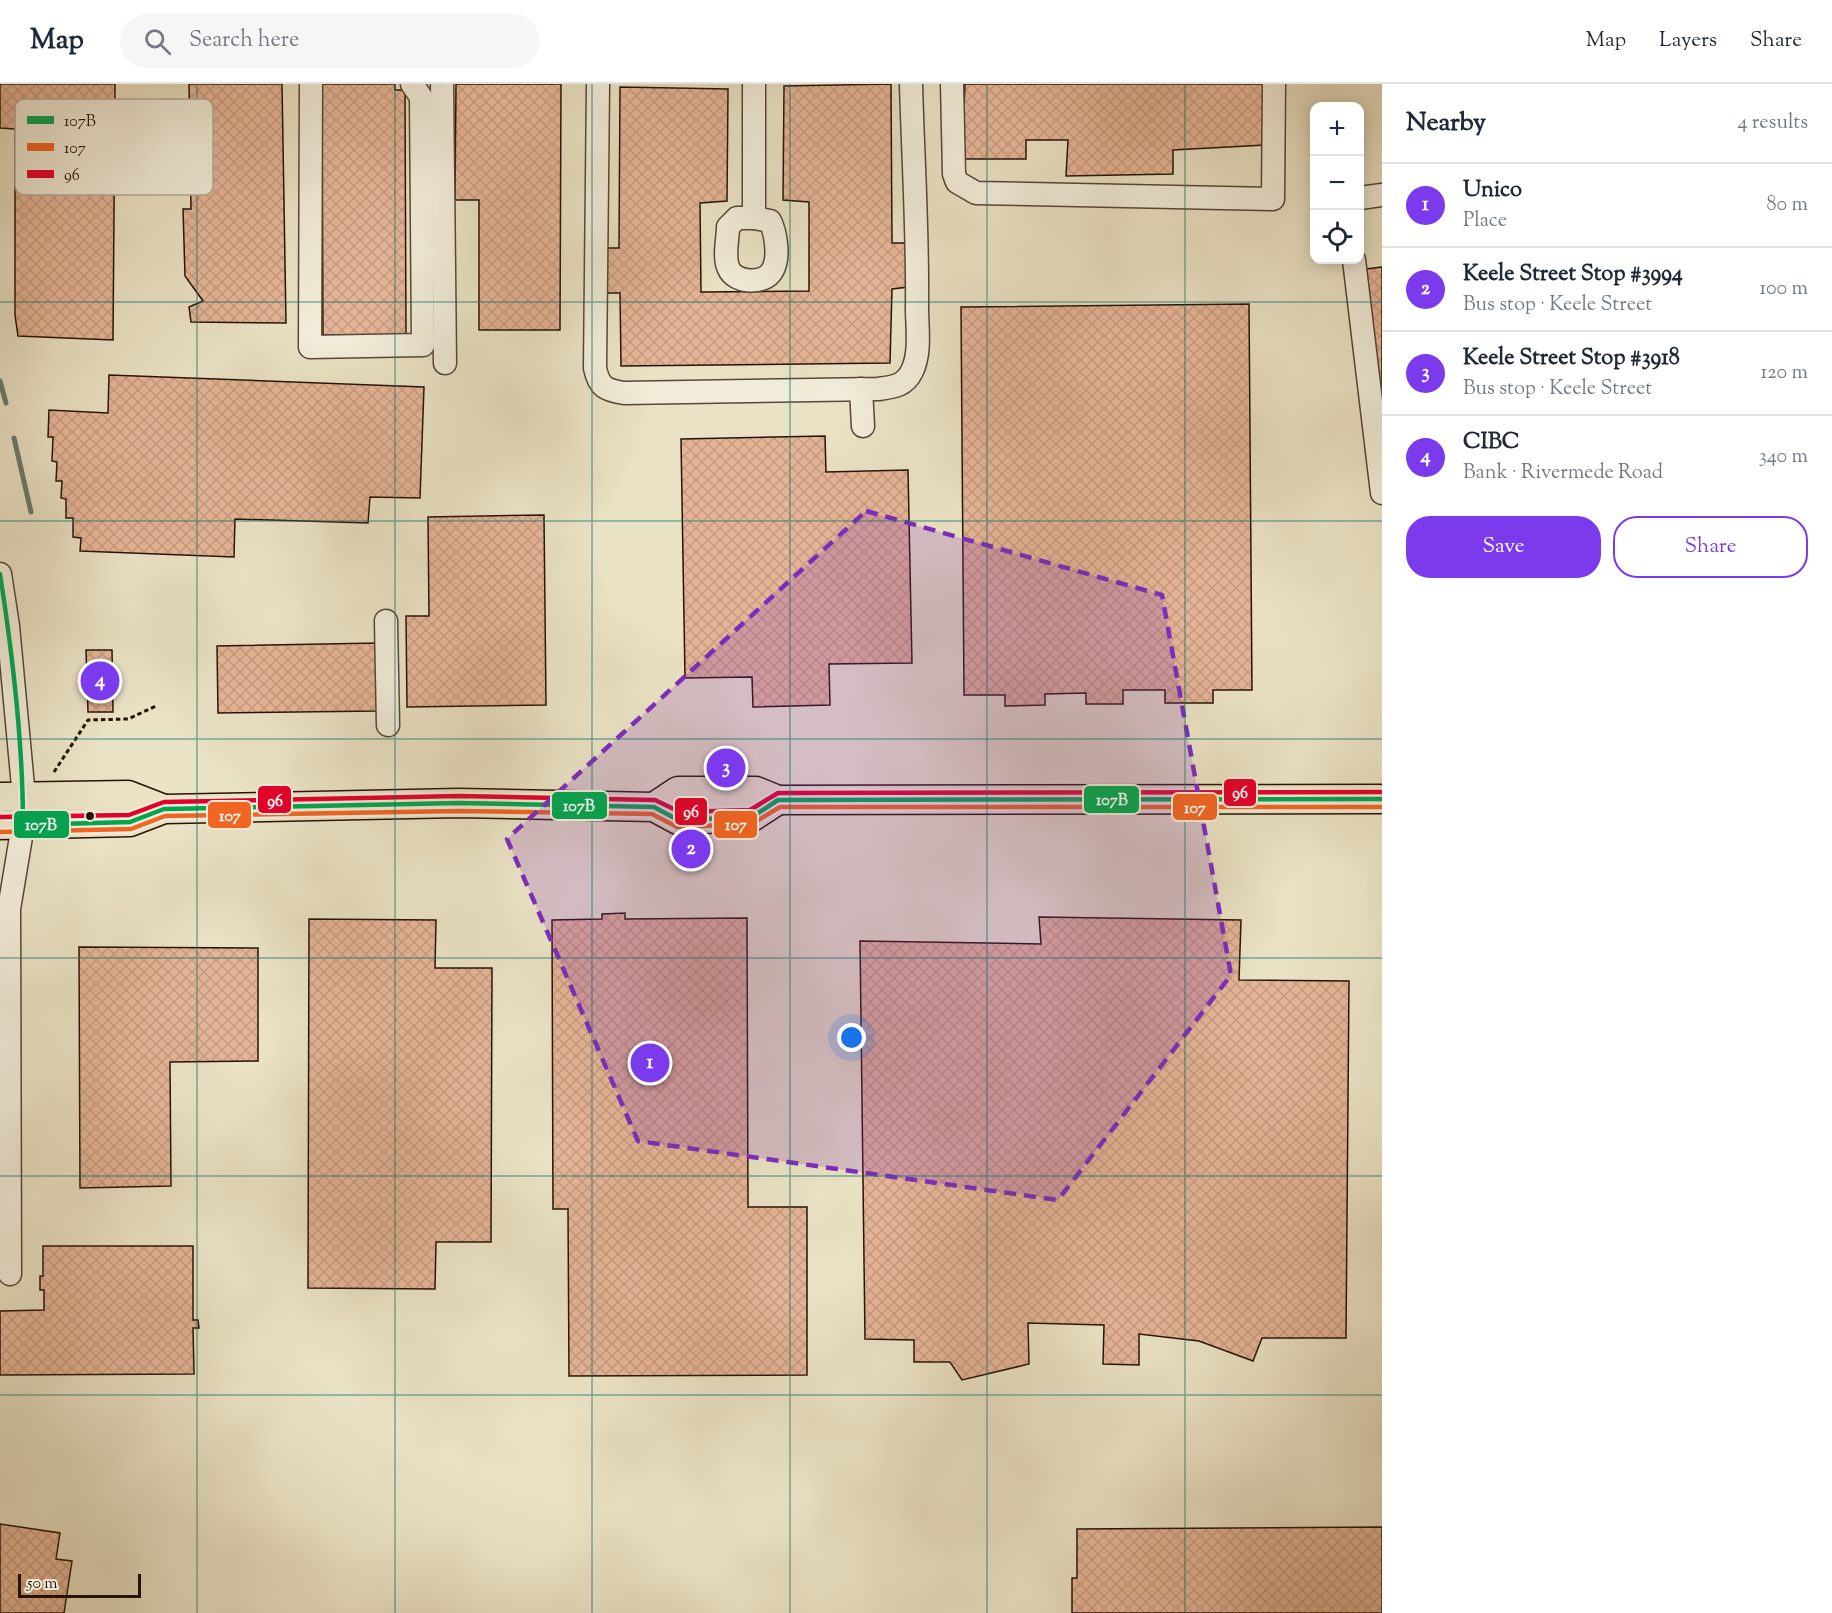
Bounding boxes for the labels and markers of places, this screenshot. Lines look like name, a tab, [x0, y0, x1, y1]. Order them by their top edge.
pin: 4	[80, 658, 120, 704]
pin: 3	[706, 746, 746, 790]
unlabelled marker	[84, 810, 96, 822]
pin: 2	[672, 826, 710, 872]
pin: 1	[630, 1040, 670, 1086]

